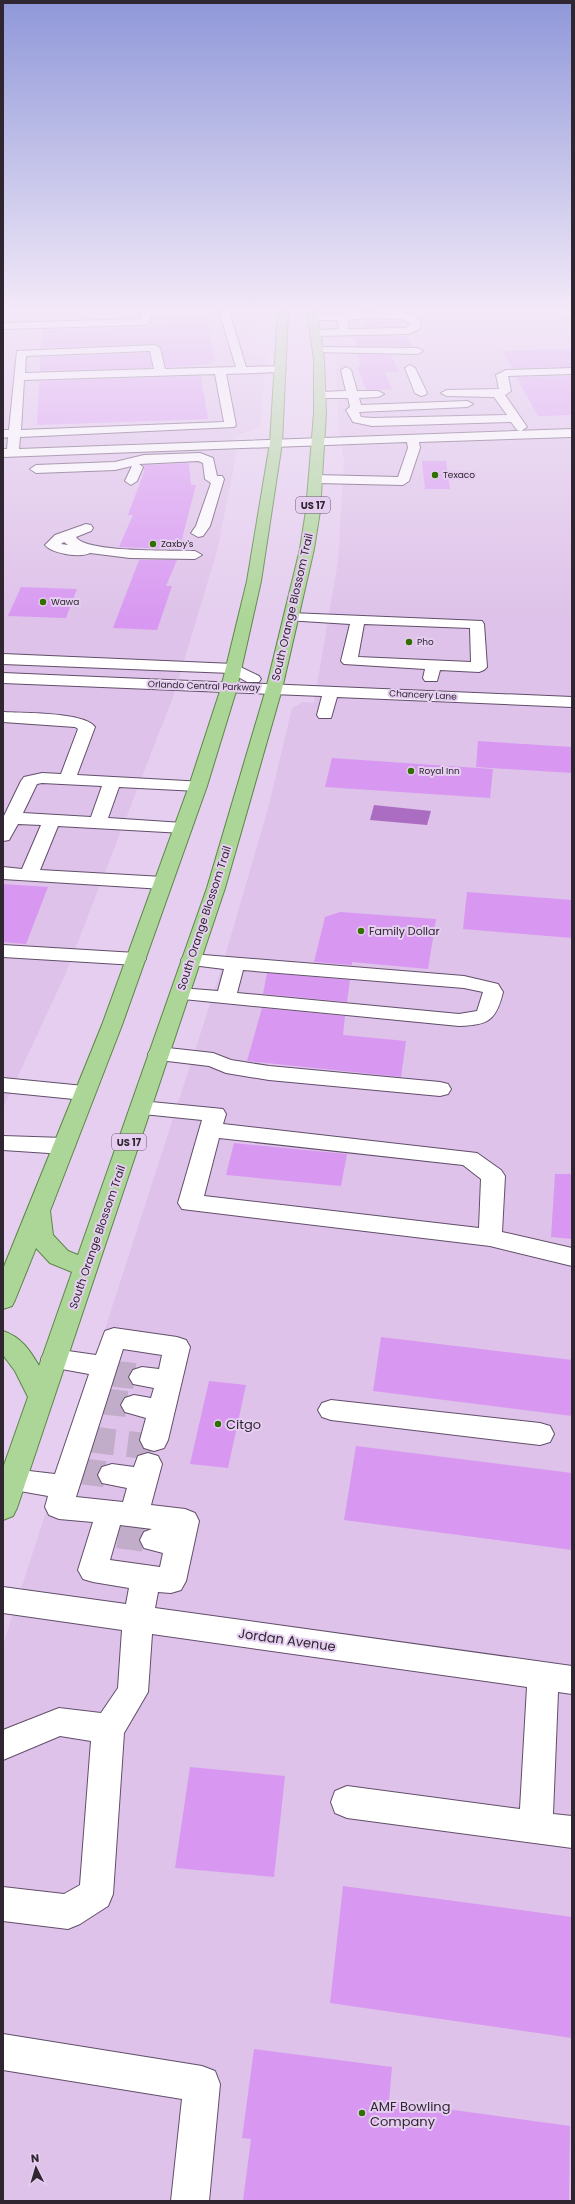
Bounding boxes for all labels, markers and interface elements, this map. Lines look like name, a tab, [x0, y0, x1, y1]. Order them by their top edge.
place label: Texaco	[443, 469, 475, 481]
marker: Texaco	[430, 470, 440, 480]
road number: US 17	[296, 497, 330, 513]
street label: South Orange Blossom Trail	[267, 532, 317, 682]
place label: Zaxby's	[161, 538, 194, 550]
marker: Zaxby's	[148, 539, 158, 549]
place label: Wawa	[51, 596, 79, 608]
marker: Wawa	[38, 597, 48, 607]
place label: Pho	[417, 636, 434, 648]
marker: Pho	[404, 637, 414, 647]
street label: Orlando Central Parkway	[148, 678, 260, 694]
street label: Chancery Lane	[389, 687, 458, 703]
place label: Royal Inn	[419, 765, 460, 777]
marker: Royal Inn	[406, 766, 416, 776]
street label: South Orange Blossom Trail	[173, 844, 235, 992]
place label: Family Dollar	[369, 923, 440, 939]
marker: Family Dollar	[356, 926, 366, 936]
road number: US 17	[112, 1134, 146, 1150]
street label: South Orange Blossom Trail	[65, 1163, 129, 1311]
place label: Citgo	[226, 1415, 261, 1434]
marker: Citgo	[213, 1419, 223, 1429]
street label: Jordan Avenue	[237, 1624, 337, 1656]
place label: AMF Bowling Company	[370, 2097, 450, 2131]
marker: AMF Bowling Company	[357, 2108, 367, 2118]
north arrow	[16, 2148, 56, 2188]
text: N	[30, 2150, 40, 2166]

